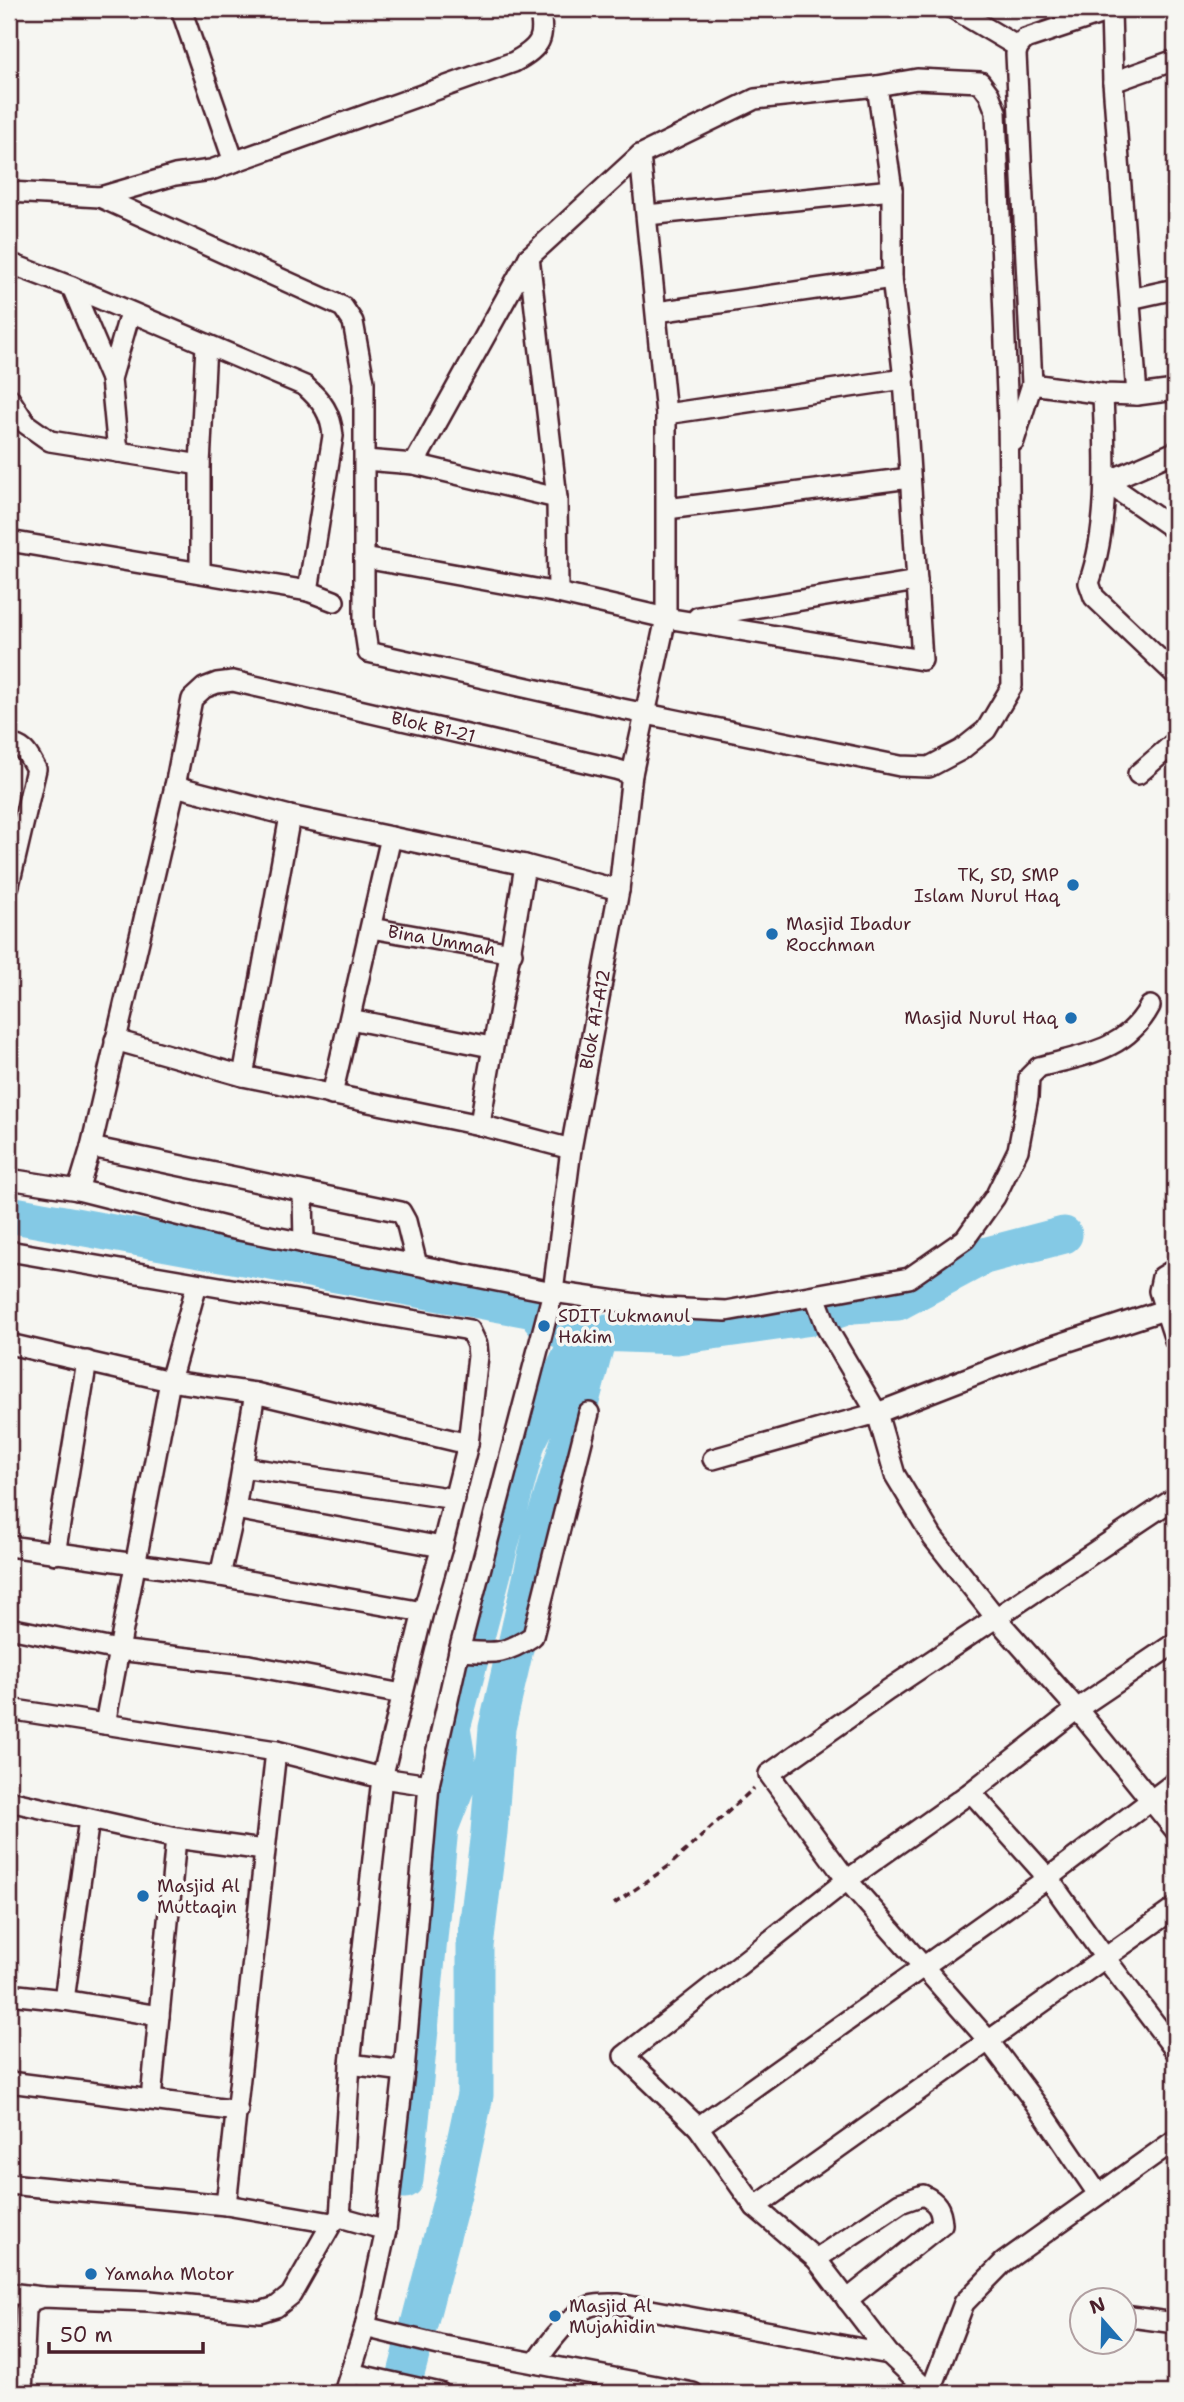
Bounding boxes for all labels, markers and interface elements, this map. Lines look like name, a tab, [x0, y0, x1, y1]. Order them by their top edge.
street label: Blok B1-21	[389, 706, 478, 748]
place label: TK, SD, SMP Islam Nurul Haq	[914, 863, 1060, 908]
marker: TK, SD, SMP Islam Nurul Haq	[1065, 877, 1081, 893]
place label: Masjid Ibadur Rocchman	[786, 912, 912, 957]
street label: Bina Ummah	[386, 919, 498, 962]
marker: Masjid Ibadur Rocchman	[764, 926, 780, 942]
street label: Blok A1-A12	[574, 967, 616, 1071]
place label: Masjid Nurul Haq	[904, 1006, 1059, 1030]
marker: Masjid Nurul Haq	[1063, 1010, 1079, 1026]
place label: SDIT Lukmanul Hakim	[558, 1304, 690, 1349]
marker: SDIT Lukmanul Hakim	[536, 1318, 552, 1334]
place label: Masjid Al Muttaqin	[157, 1874, 240, 1919]
marker: Masjid Al Muttaqin	[135, 1888, 151, 1904]
place label: Yamaha Motor	[105, 2262, 234, 2286]
marker: Yamaha Motor	[83, 2266, 99, 2282]
north arrow	[1068, 2286, 1138, 2356]
text: N	[1086, 2291, 1109, 2320]
place label: Masjid Al Mujahidin	[569, 2294, 655, 2339]
marker: Masjid Al Mujahidin	[547, 2308, 563, 2324]
scale bar	[49, 2311, 203, 2355]
text: 50 m	[60, 2321, 113, 2349]

